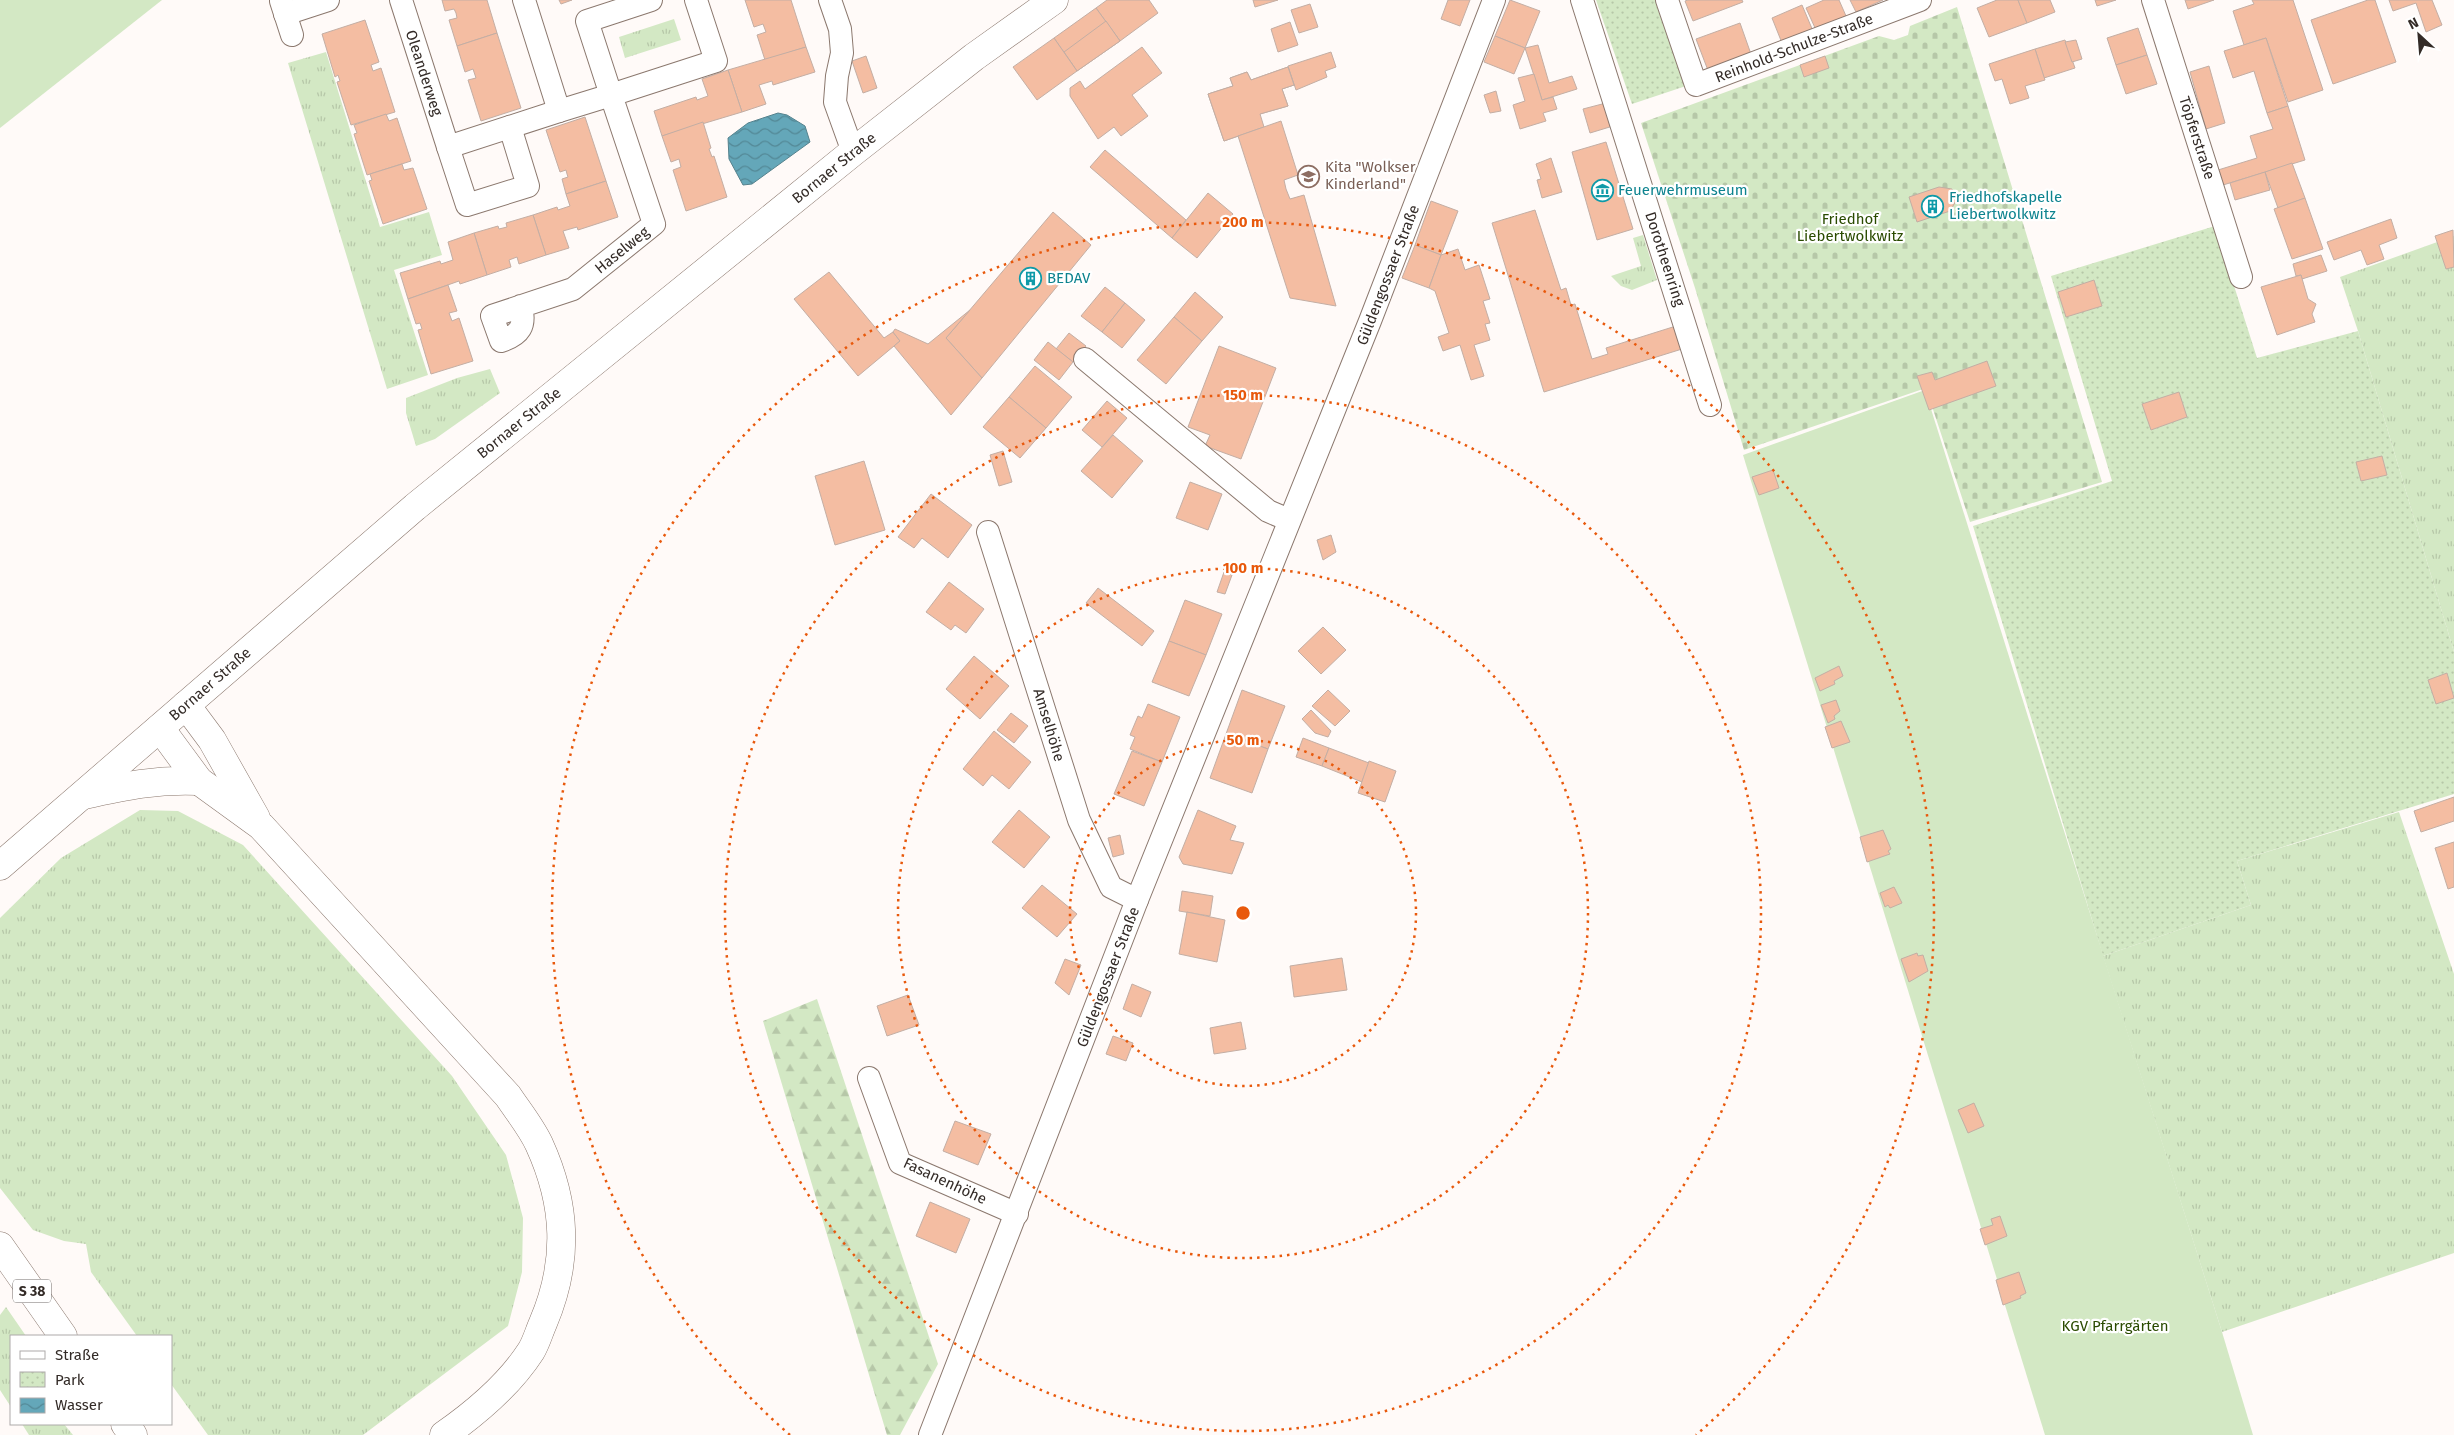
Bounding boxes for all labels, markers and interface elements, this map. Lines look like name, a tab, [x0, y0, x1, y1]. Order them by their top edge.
street label: Reinhold-Schulze-Straße	[1712, 10, 1876, 86]
north arrow	[2394, 10, 2444, 60]
text: N	[2406, 14, 2421, 33]
street label: Oleanderweg	[402, 28, 446, 118]
street label: Töpferstraße	[2175, 94, 2219, 182]
street label: Bornaer Straße	[788, 129, 880, 207]
place label: Kita "Wolkser Kinderland"	[1325, 158, 1416, 193]
school or university icon: Kita "Wolkser Kinderland"	[1297, 164, 1321, 188]
museum icon: Feuerwehrmuseum	[1590, 178, 1614, 202]
place label: Feuerwehrmuseum	[1618, 181, 1748, 199]
place label: Friedhofskapelle Liebertwolkwitz	[1949, 188, 2062, 223]
building icon: Friedhofskapelle Liebertwolkwitz	[1921, 194, 1945, 218]
street label: Güldengossaer Straße	[1353, 202, 1423, 348]
street label: Dorotheenring	[1641, 209, 1689, 309]
park label: Friedhof Liebertwolkwitz	[1797, 210, 1904, 245]
text: 200 m	[1222, 213, 1264, 231]
street label: Haselweg	[591, 223, 653, 277]
building icon: BEDAV	[1019, 266, 1043, 290]
place label: BEDAV	[1047, 269, 1091, 287]
street label: Bornaer Straße	[473, 384, 565, 462]
text: 150 m	[1223, 386, 1263, 404]
text: 100 m	[1223, 559, 1263, 577]
street label: Bornaer Straße	[165, 644, 255, 724]
street label: Amselhöhe	[1029, 686, 1069, 764]
text: 50 m	[1226, 731, 1260, 749]
street label: Güldengossaer Straße	[1073, 904, 1143, 1050]
centre of rings	[1234, 904, 1252, 922]
street label: Fasanenhöhe	[901, 1154, 989, 1208]
road number: S 38	[13, 1280, 51, 1302]
park label: KGV Pfarrgärten	[2062, 1317, 2168, 1335]
legend	[10, 1335, 172, 1425]
text: Straße	[55, 1346, 99, 1364]
text: Park	[55, 1371, 85, 1389]
text: Wasser	[55, 1396, 103, 1414]

